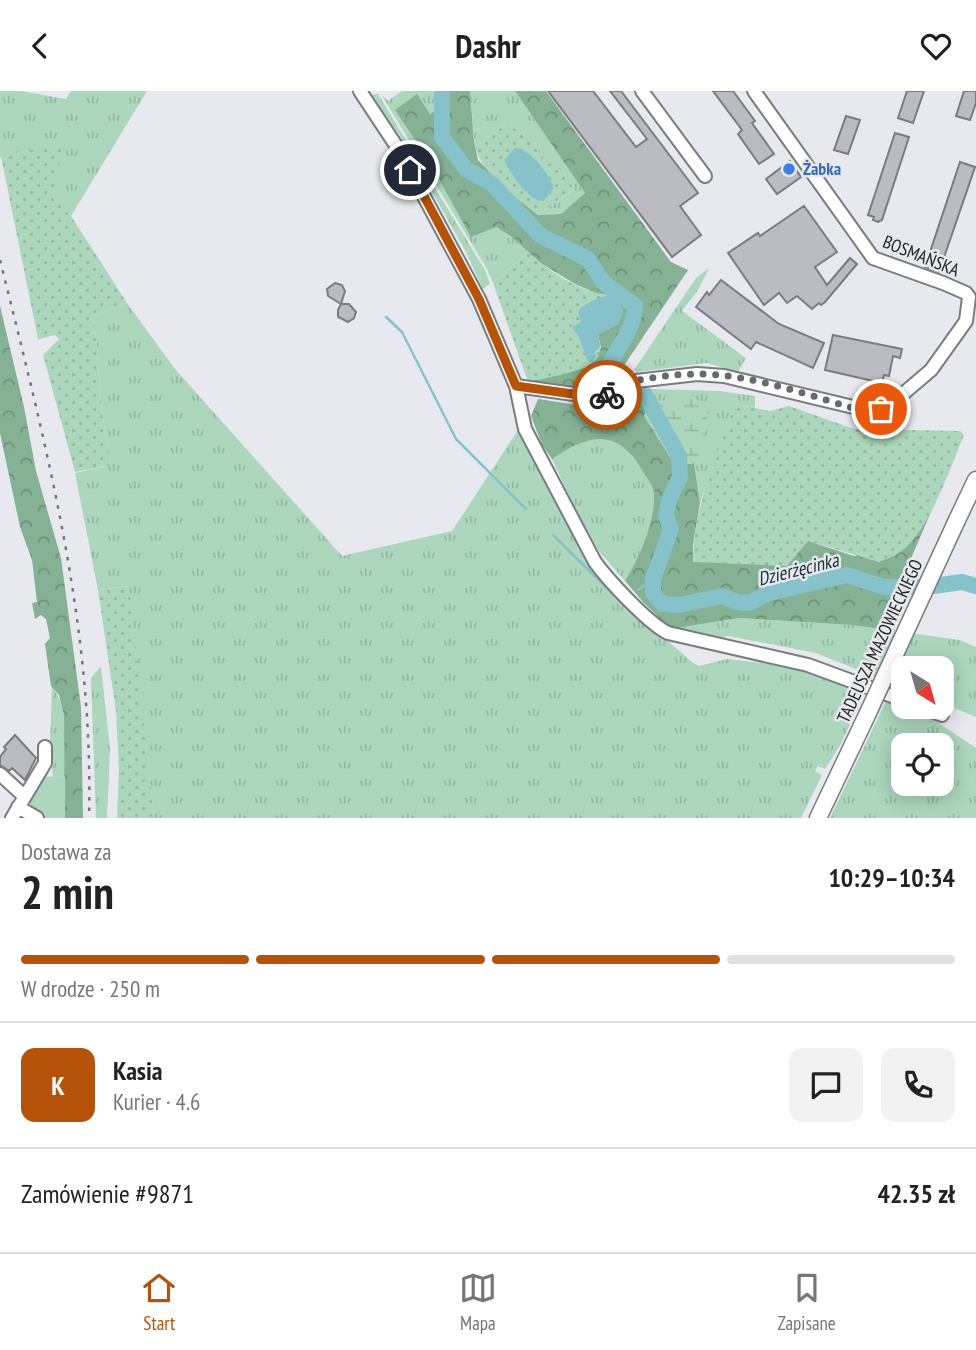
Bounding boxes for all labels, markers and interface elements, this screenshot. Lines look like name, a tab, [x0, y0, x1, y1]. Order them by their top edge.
text: Dashr	[455, 25, 521, 67]
icon: back	[21, 27, 59, 65]
icon: heart	[917, 27, 955, 65]
pin	[380, 140, 440, 200]
icon: home	[391, 151, 429, 189]
place label: Żabka	[803, 157, 841, 180]
marker: Żabka	[781, 161, 797, 177]
street label: BOSMAŃSKA	[880, 230, 963, 281]
courier	[572, 360, 642, 430]
icon: bike	[588, 376, 626, 414]
pin	[851, 379, 911, 439]
icon: bag	[862, 390, 900, 428]
water label: Dzierżęcinka	[755, 547, 842, 591]
street label: TADEUSZA MAZOWIECKIEGO	[832, 555, 928, 726]
north arrow	[891, 656, 954, 719]
map controls	[891, 656, 954, 796]
button: locate	[891, 733, 954, 796]
text: Dostawa za	[21, 837, 111, 866]
text: 10:29–10:34	[828, 861, 955, 894]
text: 2 min	[21, 862, 114, 922]
text: W drodze · 250 m	[21, 974, 160, 1003]
button: chat	[789, 1048, 863, 1122]
button: phone	[881, 1048, 955, 1122]
text: Kasia	[113, 1054, 163, 1087]
text: K	[51, 1069, 65, 1102]
text: Kurier · 4.6	[113, 1087, 200, 1116]
text: Zamówienie #9871	[21, 1177, 194, 1210]
text: 42.35 zł	[878, 1177, 955, 1210]
tab: Start	[140, 1269, 178, 1335]
tab: Mapa	[459, 1269, 497, 1335]
tab: Zapisane	[777, 1269, 836, 1335]

